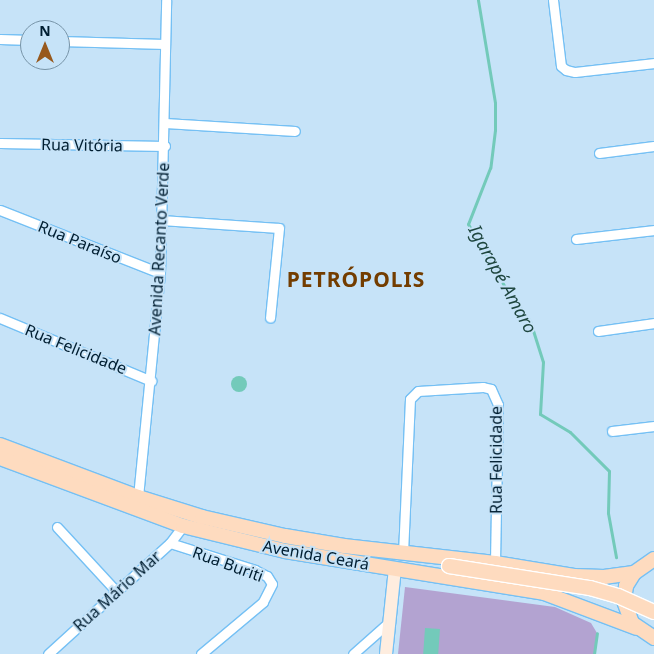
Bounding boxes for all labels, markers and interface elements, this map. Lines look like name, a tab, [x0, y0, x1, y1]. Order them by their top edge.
north arrow	[20, 20, 70, 70]
text: N	[39, 21, 51, 40]
street label: Rua Vitória	[41, 135, 123, 155]
street label: Avenida Recanto Verde	[145, 162, 173, 336]
street label: Rua Paraíso	[35, 217, 125, 267]
water label: Igarapé Amaro	[464, 221, 542, 337]
district label: PETRÓPOLIS	[286, 266, 426, 292]
street label: Rua Felicidade	[22, 320, 130, 378]
street label: Rua Felicidade	[486, 406, 506, 514]
street label: Avenida Ceará	[261, 536, 371, 574]
street label: Rua Buriti	[190, 542, 266, 586]
street label: Rua Mário Mar	[69, 547, 165, 635]

